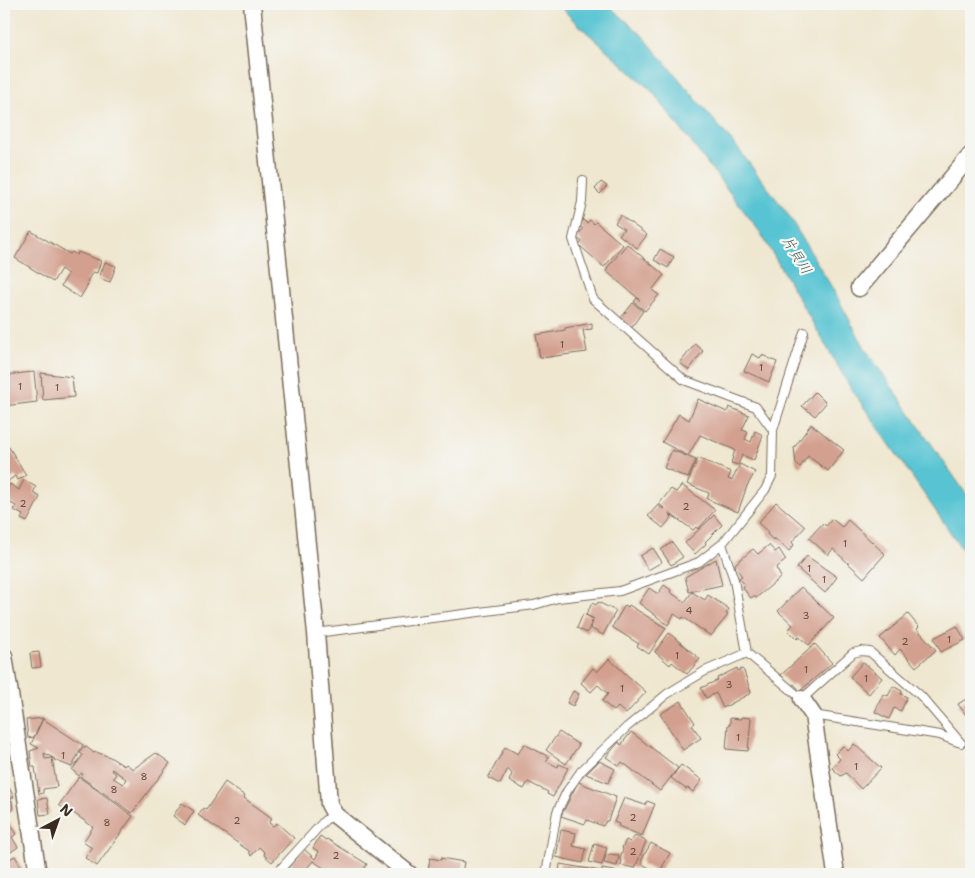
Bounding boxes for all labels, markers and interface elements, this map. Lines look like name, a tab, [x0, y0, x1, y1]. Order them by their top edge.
water label: 片貝川	[778, 232, 816, 278]
house number: 1	[560, 338, 564, 351]
house number: 1	[759, 361, 763, 374]
house number: 1	[18, 380, 22, 393]
house number: 1	[55, 381, 59, 394]
house number: 2	[20, 497, 27, 510]
house number: 2	[683, 500, 690, 513]
house number: 1	[843, 537, 847, 550]
house number: 1	[807, 562, 811, 575]
house number: 1	[822, 573, 826, 586]
house number: 4	[686, 604, 693, 617]
house number: 3	[803, 609, 810, 622]
house number: 1	[947, 633, 951, 646]
house number: 2	[902, 635, 909, 648]
house number: 1	[675, 649, 679, 662]
house number: 1	[804, 663, 808, 676]
house number: 1	[864, 672, 868, 685]
house number: 3	[726, 678, 733, 691]
house number: 1	[620, 682, 624, 695]
house number: 1	[736, 731, 740, 744]
house number: 1	[61, 749, 65, 762]
house number: 1	[854, 760, 858, 773]
house number: 8	[141, 770, 148, 783]
house number: 8	[111, 783, 118, 796]
north arrow	[32, 796, 82, 846]
text: N	[56, 800, 77, 821]
house number: 2	[630, 811, 637, 824]
house number: 2	[234, 814, 241, 827]
house number: 8	[104, 816, 111, 829]
house number: 2	[630, 845, 637, 858]
house number: 2	[333, 849, 340, 862]

